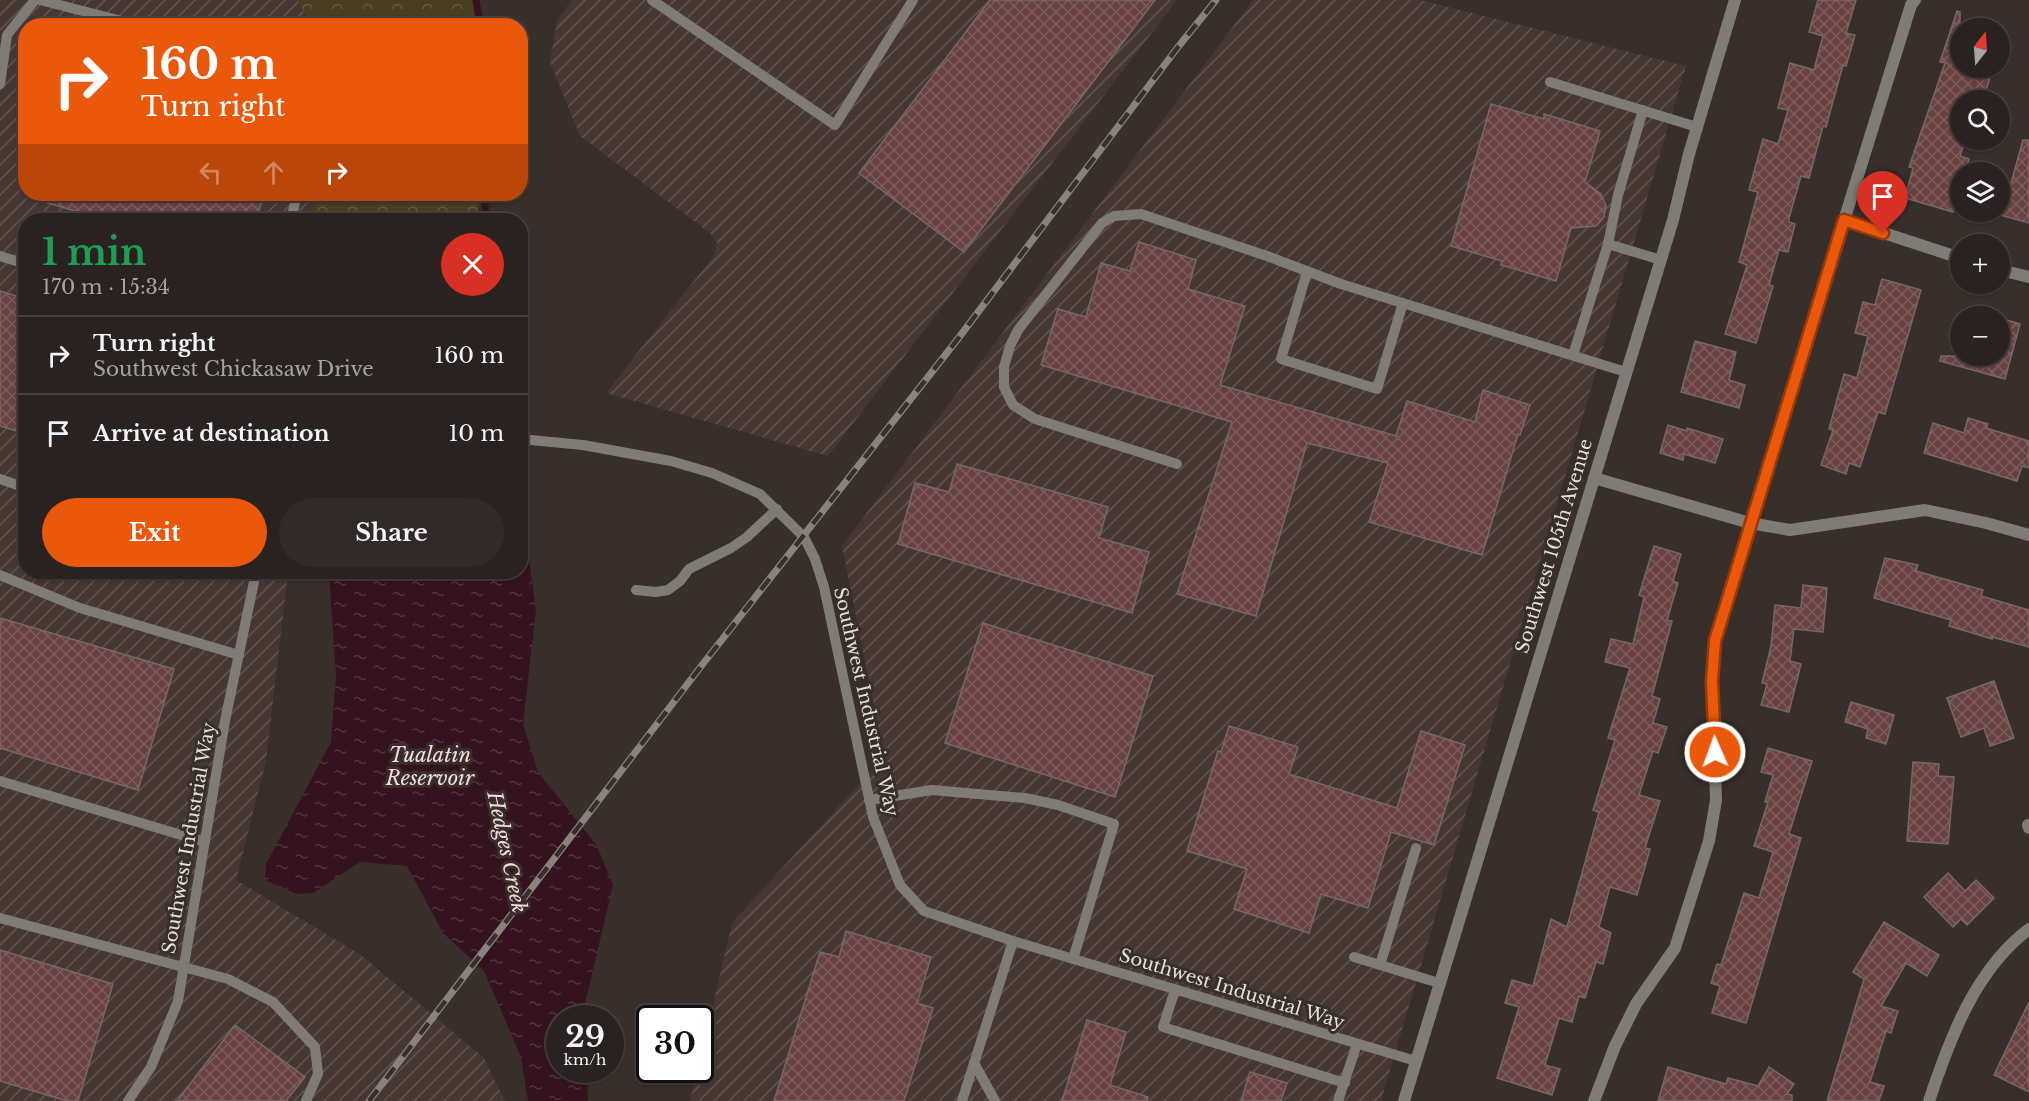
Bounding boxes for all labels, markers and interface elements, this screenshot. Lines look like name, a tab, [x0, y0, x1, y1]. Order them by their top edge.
north arrow	[1950, 18, 2010, 78]
map controls	[1950, 18, 2010, 366]
text: 160 m	[141, 38, 277, 90]
icon: right	[42, 42, 120, 120]
text: Turn right	[141, 90, 285, 123]
button: search	[1950, 90, 2010, 150]
icon: left	[194, 156, 227, 189]
icon: ahead	[257, 156, 290, 189]
icon: right	[320, 156, 353, 189]
button: layers	[1950, 162, 2010, 222]
pin	[1857, 171, 1908, 233]
icon: arrive	[1866, 180, 1899, 213]
text: 1 min	[42, 230, 146, 275]
button: close	[441, 233, 504, 296]
button: +	[1950, 234, 2010, 294]
text: 170 m · 15:34	[42, 275, 170, 299]
button: −	[1950, 306, 2010, 366]
text: Turn right	[93, 330, 215, 357]
icon: right	[42, 339, 75, 372]
text: 160 m	[434, 342, 504, 369]
text: Southwest Chickasaw Drive	[93, 357, 374, 381]
icon: arrive	[42, 417, 75, 450]
text: Arrive at destination	[93, 420, 330, 447]
text: 10 m	[449, 420, 504, 447]
street label: Southwest 105th Avenue	[1511, 436, 1597, 656]
button: Exit	[42, 498, 267, 567]
button: Share	[279, 498, 504, 567]
street label: Southwest Industrial Way	[829, 585, 903, 819]
street label: Southwest Industrial Way	[158, 720, 220, 955]
position arrow	[1683, 720, 1747, 784]
water label: Tualatin Reservoir	[385, 743, 475, 790]
water label: Hedges Creek	[482, 788, 532, 915]
street label: Southwest Industrial Way	[1117, 944, 1348, 1034]
speed limit sign: 30	[636, 1005, 714, 1083]
text: 29	[565, 1018, 605, 1055]
text: km/h	[564, 1050, 606, 1069]

